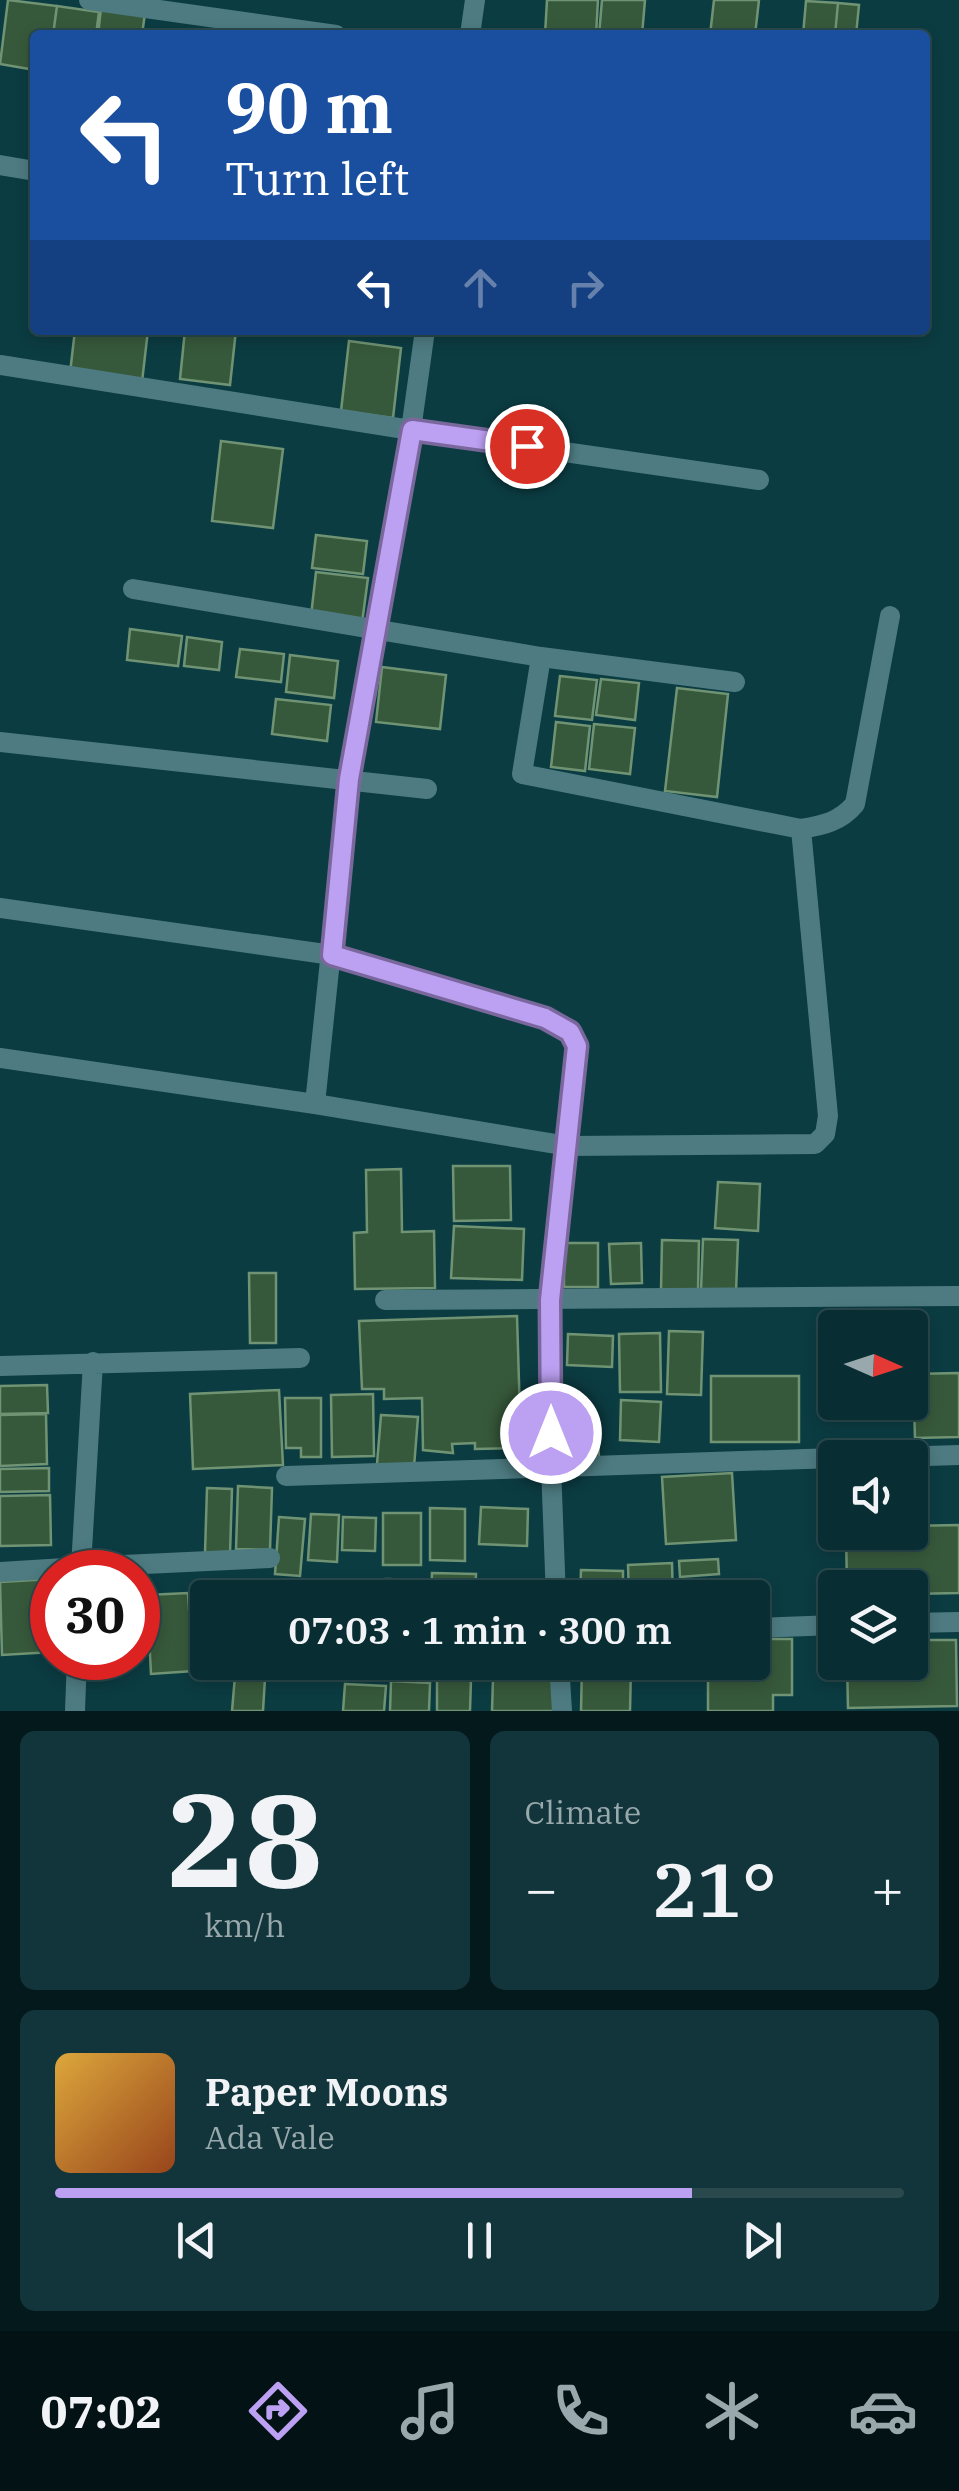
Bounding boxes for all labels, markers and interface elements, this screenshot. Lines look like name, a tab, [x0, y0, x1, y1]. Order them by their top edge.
text: 90 m	[225, 61, 393, 152]
icon: left	[60, 70, 190, 200]
text: Turn left	[225, 149, 409, 207]
icon: left	[348, 260, 403, 315]
icon: ahead	[453, 260, 508, 315]
icon: right	[558, 260, 613, 315]
pin	[485, 404, 570, 489]
icon: arrive	[500, 419, 555, 474]
north arrow	[818, 1310, 928, 1420]
map controls	[818, 1310, 928, 1680]
position arrow	[499, 1381, 603, 1485]
button: sound	[818, 1440, 928, 1550]
speed limit sign: 30	[30, 1550, 160, 1680]
button: layers	[818, 1570, 928, 1680]
text: 07:03 · 1 min · 300 m	[288, 1605, 672, 1654]
text: 28	[167, 1754, 323, 1923]
text: Climate	[525, 1791, 641, 1833]
text: 21°	[652, 1840, 777, 1938]
text: −	[525, 1853, 558, 1924]
text: +	[871, 1853, 904, 1924]
text: km/h	[204, 1904, 285, 1946]
text: Paper Moons	[205, 2067, 448, 2116]
text: Ada Vale	[205, 2116, 335, 2158]
icon: previous	[169, 2213, 224, 2268]
icon: pause	[452, 2213, 507, 2268]
icon: next	[735, 2213, 790, 2268]
icon: directions	[243, 2376, 313, 2446]
icon: music	[395, 2376, 465, 2446]
icon: phone	[546, 2376, 616, 2446]
icon: climate	[697, 2376, 767, 2446]
icon: car	[848, 2376, 918, 2446]
text: 07:02	[41, 2382, 162, 2440]

